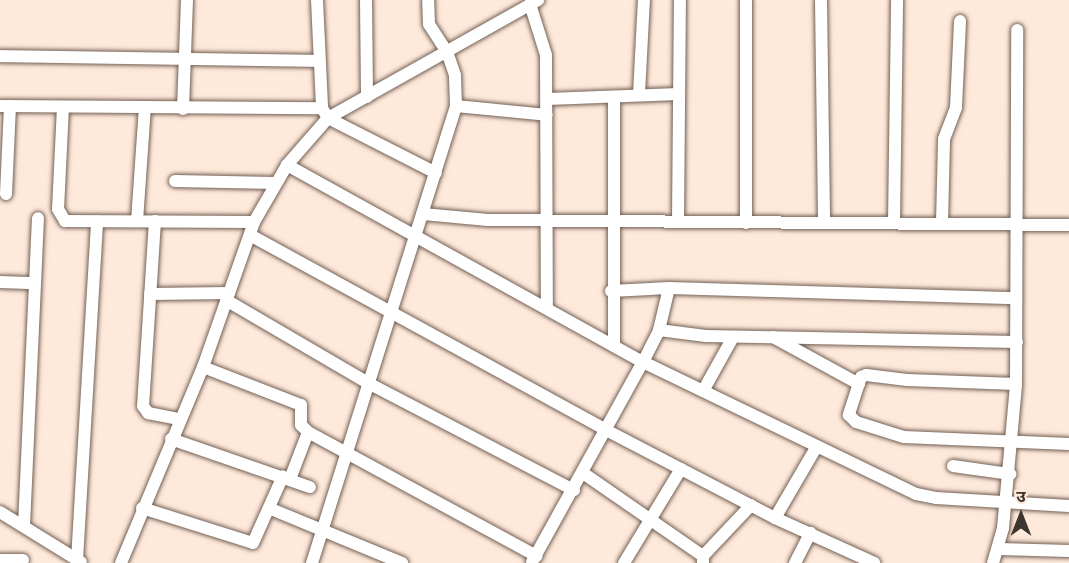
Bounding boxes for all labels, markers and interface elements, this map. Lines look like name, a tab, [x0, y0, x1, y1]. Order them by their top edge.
north arrow	[991, 485, 1051, 545]
text: उ	[1016, 487, 1026, 507]

